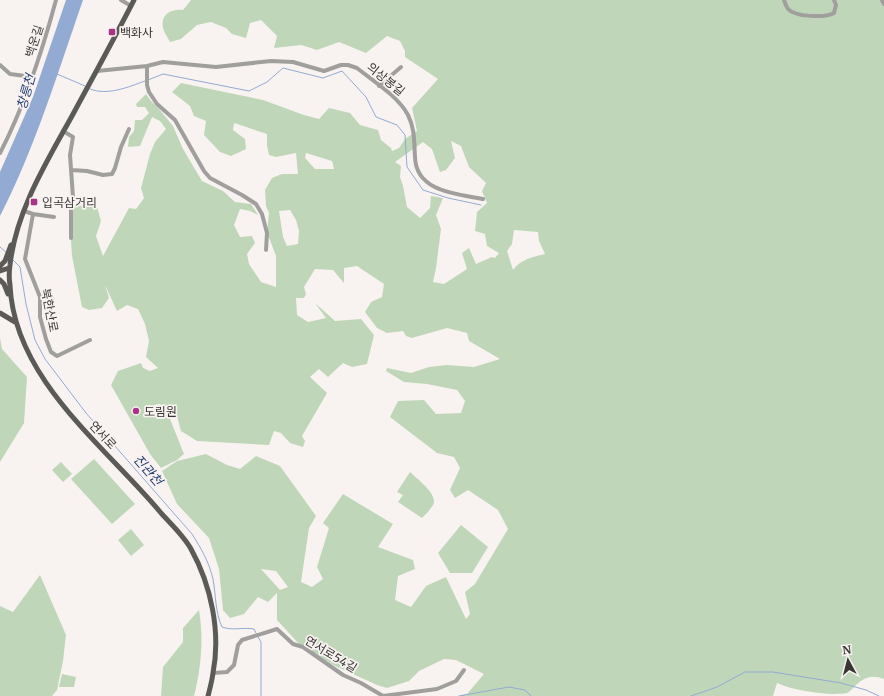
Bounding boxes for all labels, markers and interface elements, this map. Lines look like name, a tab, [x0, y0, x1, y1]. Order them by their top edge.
street label: 백운길	[22, 23, 46, 59]
place label: 백화사	[120, 25, 153, 40]
marker: 백화사	[107, 27, 117, 37]
street label: 의상봉길	[364, 59, 408, 99]
water label: 창릉천	[13, 71, 39, 112]
place label: 입곡삼거리	[42, 195, 97, 210]
marker: 입곡삼거리	[29, 197, 39, 207]
street label: 북한산로	[38, 287, 62, 333]
place label: 도림원	[144, 404, 177, 419]
marker: 도림원	[131, 406, 141, 416]
street label: 연서로	[86, 418, 120, 452]
water label: 진관천	[130, 451, 167, 490]
street label: 연서로54길	[302, 633, 360, 675]
north arrow	[828, 640, 868, 680]
text: N	[842, 643, 852, 658]

